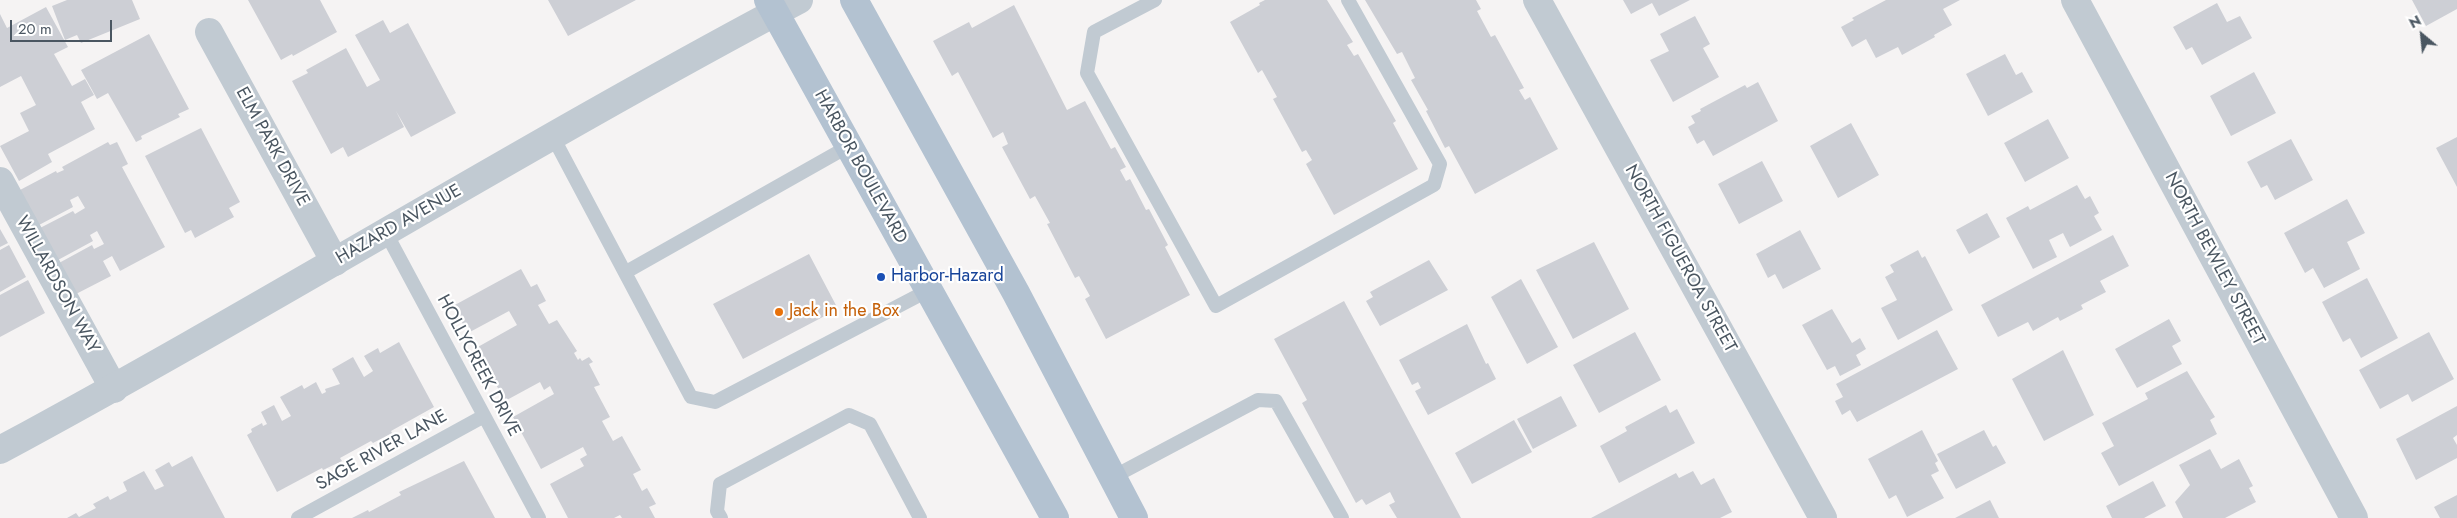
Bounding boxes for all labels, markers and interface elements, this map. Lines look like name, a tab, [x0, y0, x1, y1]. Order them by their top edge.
scale bar	[12, 10, 115, 42]
north arrow	[2397, 10, 2447, 60]
text: N	[2405, 10, 2425, 33]
text: 20 m	[18, 18, 52, 40]
street label: ELM PARK DRIVE	[230, 84, 314, 210]
street label: HARBOR BOULEVARD	[809, 86, 911, 248]
street label: NORTH FIGUEROA STREET	[1619, 162, 1741, 356]
street label: NORTH BEWLEY STREET	[2159, 169, 2269, 349]
street label: HAZARD AVENUE	[332, 180, 466, 270]
street label: WILLARDSON WAY	[10, 213, 104, 357]
place label: Harbor-Hazard	[891, 266, 1004, 288]
marker: Harbor-Hazard	[875, 271, 887, 283]
street label: HOLLYCREEK DRIVE	[431, 291, 525, 441]
place label: Jack in the Box	[789, 301, 899, 323]
marker: Jack in the Box	[773, 306, 785, 318]
street label: SAGE RIVER LANE	[313, 406, 451, 496]

